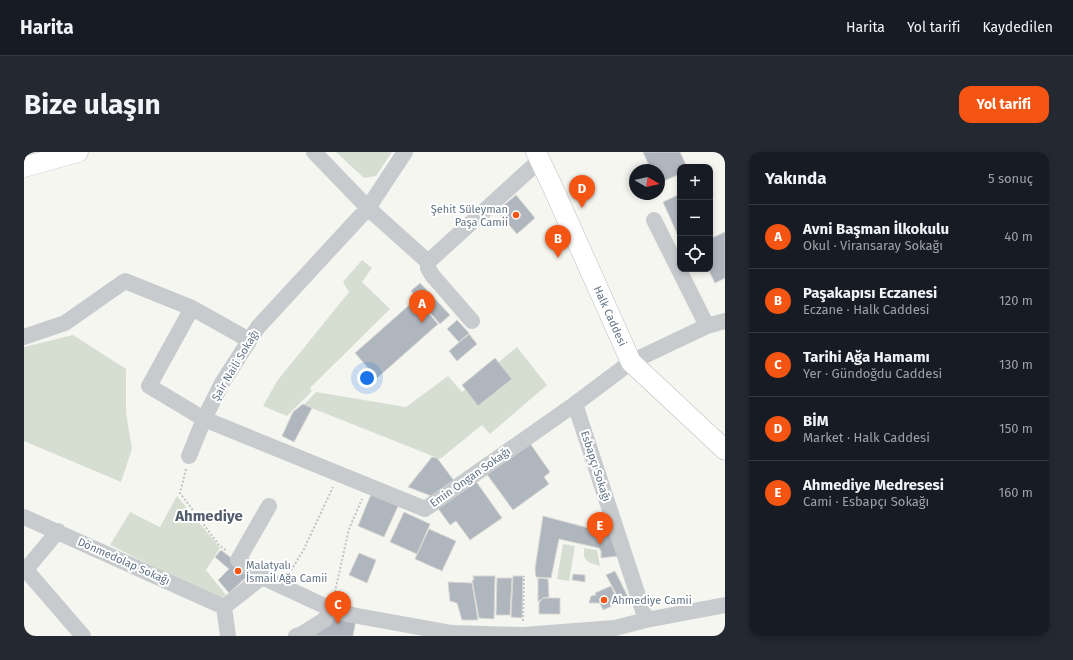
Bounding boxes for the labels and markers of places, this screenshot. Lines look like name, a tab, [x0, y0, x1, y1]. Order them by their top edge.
pin: D	[569, 175, 595, 208]
place label: Şehit Süleyman Paşa Camii	[431, 203, 508, 229]
marker: Şehit Süleyman Paşa Camii	[511, 210, 521, 220]
pin: B	[545, 225, 571, 258]
pin: A	[409, 290, 435, 323]
pin: E	[587, 512, 613, 545]
place label: Malatyalı İsmail Ağa Camii	[246, 559, 327, 585]
marker: Malatyalı İsmail Ağa Camii	[233, 566, 243, 576]
pin: C	[325, 591, 351, 624]
place label: Ahmediye Camii	[612, 594, 692, 607]
marker: Ahmediye Camii	[599, 595, 609, 605]

